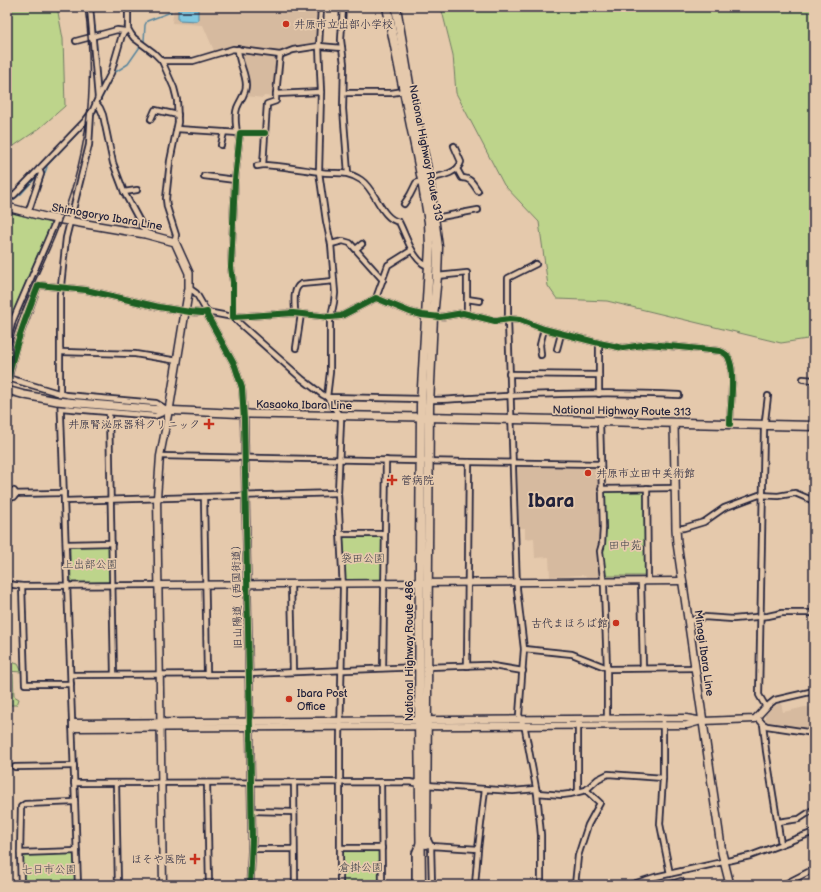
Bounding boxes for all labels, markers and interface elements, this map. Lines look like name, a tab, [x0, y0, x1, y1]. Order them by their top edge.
place label: 井原市立出部小学校	[294, 18, 393, 31]
marker: 井原市立出部小学校	[281, 19, 291, 29]
street label: National Highway Route 313	[406, 84, 446, 223]
street label: Shimogoryo Ibara Line	[51, 201, 164, 233]
street label: Kasaoka Ibara Line	[256, 398, 353, 412]
street label: National Highway Route 313	[553, 403, 692, 419]
place label: 井原腎泌尿器科クリニック	[68, 418, 200, 431]
marker: 井原腎泌尿器科クリニック	[203, 418, 215, 430]
place label: 井原市立田中美術館	[596, 467, 695, 480]
marker: 井原市立田中美術館	[583, 468, 593, 478]
marker: 菅病院	[386, 474, 398, 486]
place label: 菅病院	[401, 474, 434, 487]
district label: Ibara	[528, 490, 574, 513]
street label: 旧山陽道（西国街道）	[230, 539, 244, 649]
park label: 田中苑	[609, 539, 642, 552]
park label: 袋田公園	[341, 552, 385, 565]
park label: 上出部公園	[63, 558, 118, 571]
street label: National Highway Route 486	[403, 580, 416, 721]
street label: Minagi Ibara Line	[692, 609, 717, 697]
place label: 古代まほろば館	[531, 617, 608, 630]
marker: 古代まほろば館	[611, 618, 621, 628]
place label: Ibara Post Office	[297, 687, 348, 713]
marker: Ibara Post Office	[284, 694, 294, 704]
place label: ほそや医院	[131, 853, 186, 866]
marker: ほそや医院	[189, 853, 201, 865]
park label: 倉掛公園	[339, 861, 383, 874]
park label: 七日市公園	[22, 863, 77, 876]

